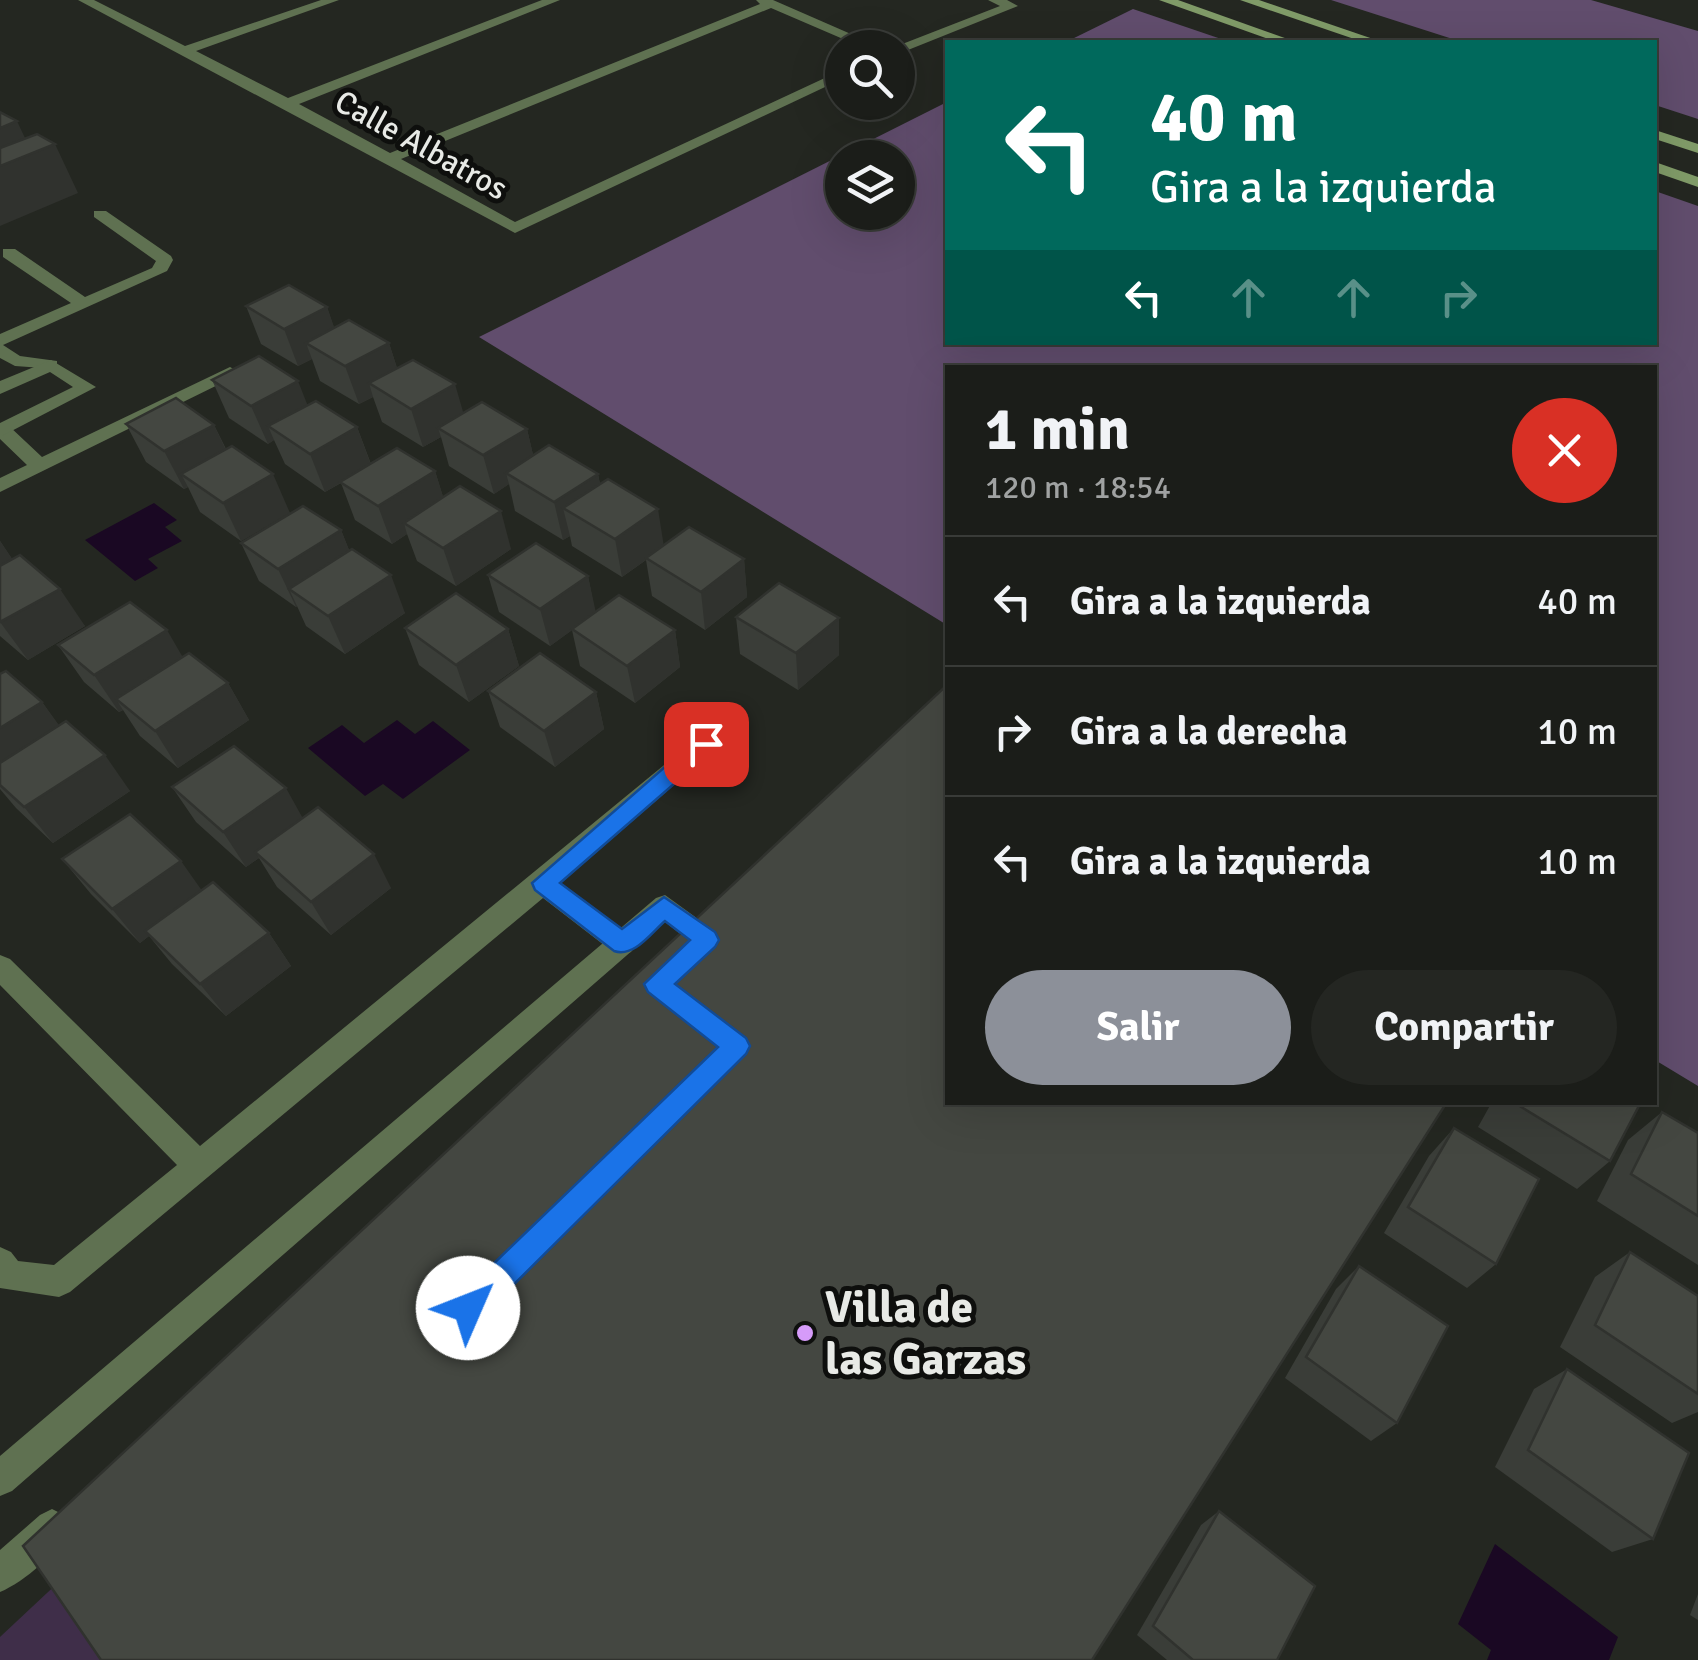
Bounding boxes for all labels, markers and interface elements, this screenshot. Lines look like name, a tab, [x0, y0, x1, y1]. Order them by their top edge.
map controls	[825, 30, 915, 230]
button: search	[825, 30, 915, 120]
text: 40 m	[1150, 74, 1298, 160]
icon: left	[985, 80, 1115, 210]
street label: Calle Albatros	[328, 82, 514, 208]
button: layers	[825, 140, 915, 230]
text: Gira a la izquierda	[1150, 160, 1497, 215]
icon: left	[1116, 270, 1171, 325]
icon: ahead	[1221, 270, 1276, 325]
icon: ahead	[1326, 270, 1381, 325]
icon: right	[1431, 270, 1486, 325]
text: 1 min	[985, 393, 1130, 467]
button: close	[1512, 398, 1617, 503]
text: 120 m · 18:54	[985, 468, 1171, 507]
icon: left	[985, 574, 1040, 629]
text: Gira a la izquierda	[1070, 578, 1371, 625]
text: 40 m	[1537, 578, 1617, 625]
pin	[664, 702, 749, 787]
icon: right	[985, 704, 1040, 759]
text: Gira a la derecha	[1070, 708, 1347, 755]
text: 10 m	[1537, 708, 1617, 755]
icon: arrive	[679, 717, 734, 772]
icon: left	[985, 834, 1040, 889]
text: Gira a la izquierda	[1070, 838, 1371, 885]
text: 10 m	[1537, 838, 1617, 885]
button: Salir	[985, 970, 1291, 1085]
button: Compartir	[1311, 970, 1617, 1085]
position arrow	[416, 1256, 520, 1360]
place label: Villa de las Garzas	[825, 1280, 1026, 1387]
marker: Villa de las Garzas	[794, 1322, 816, 1344]

